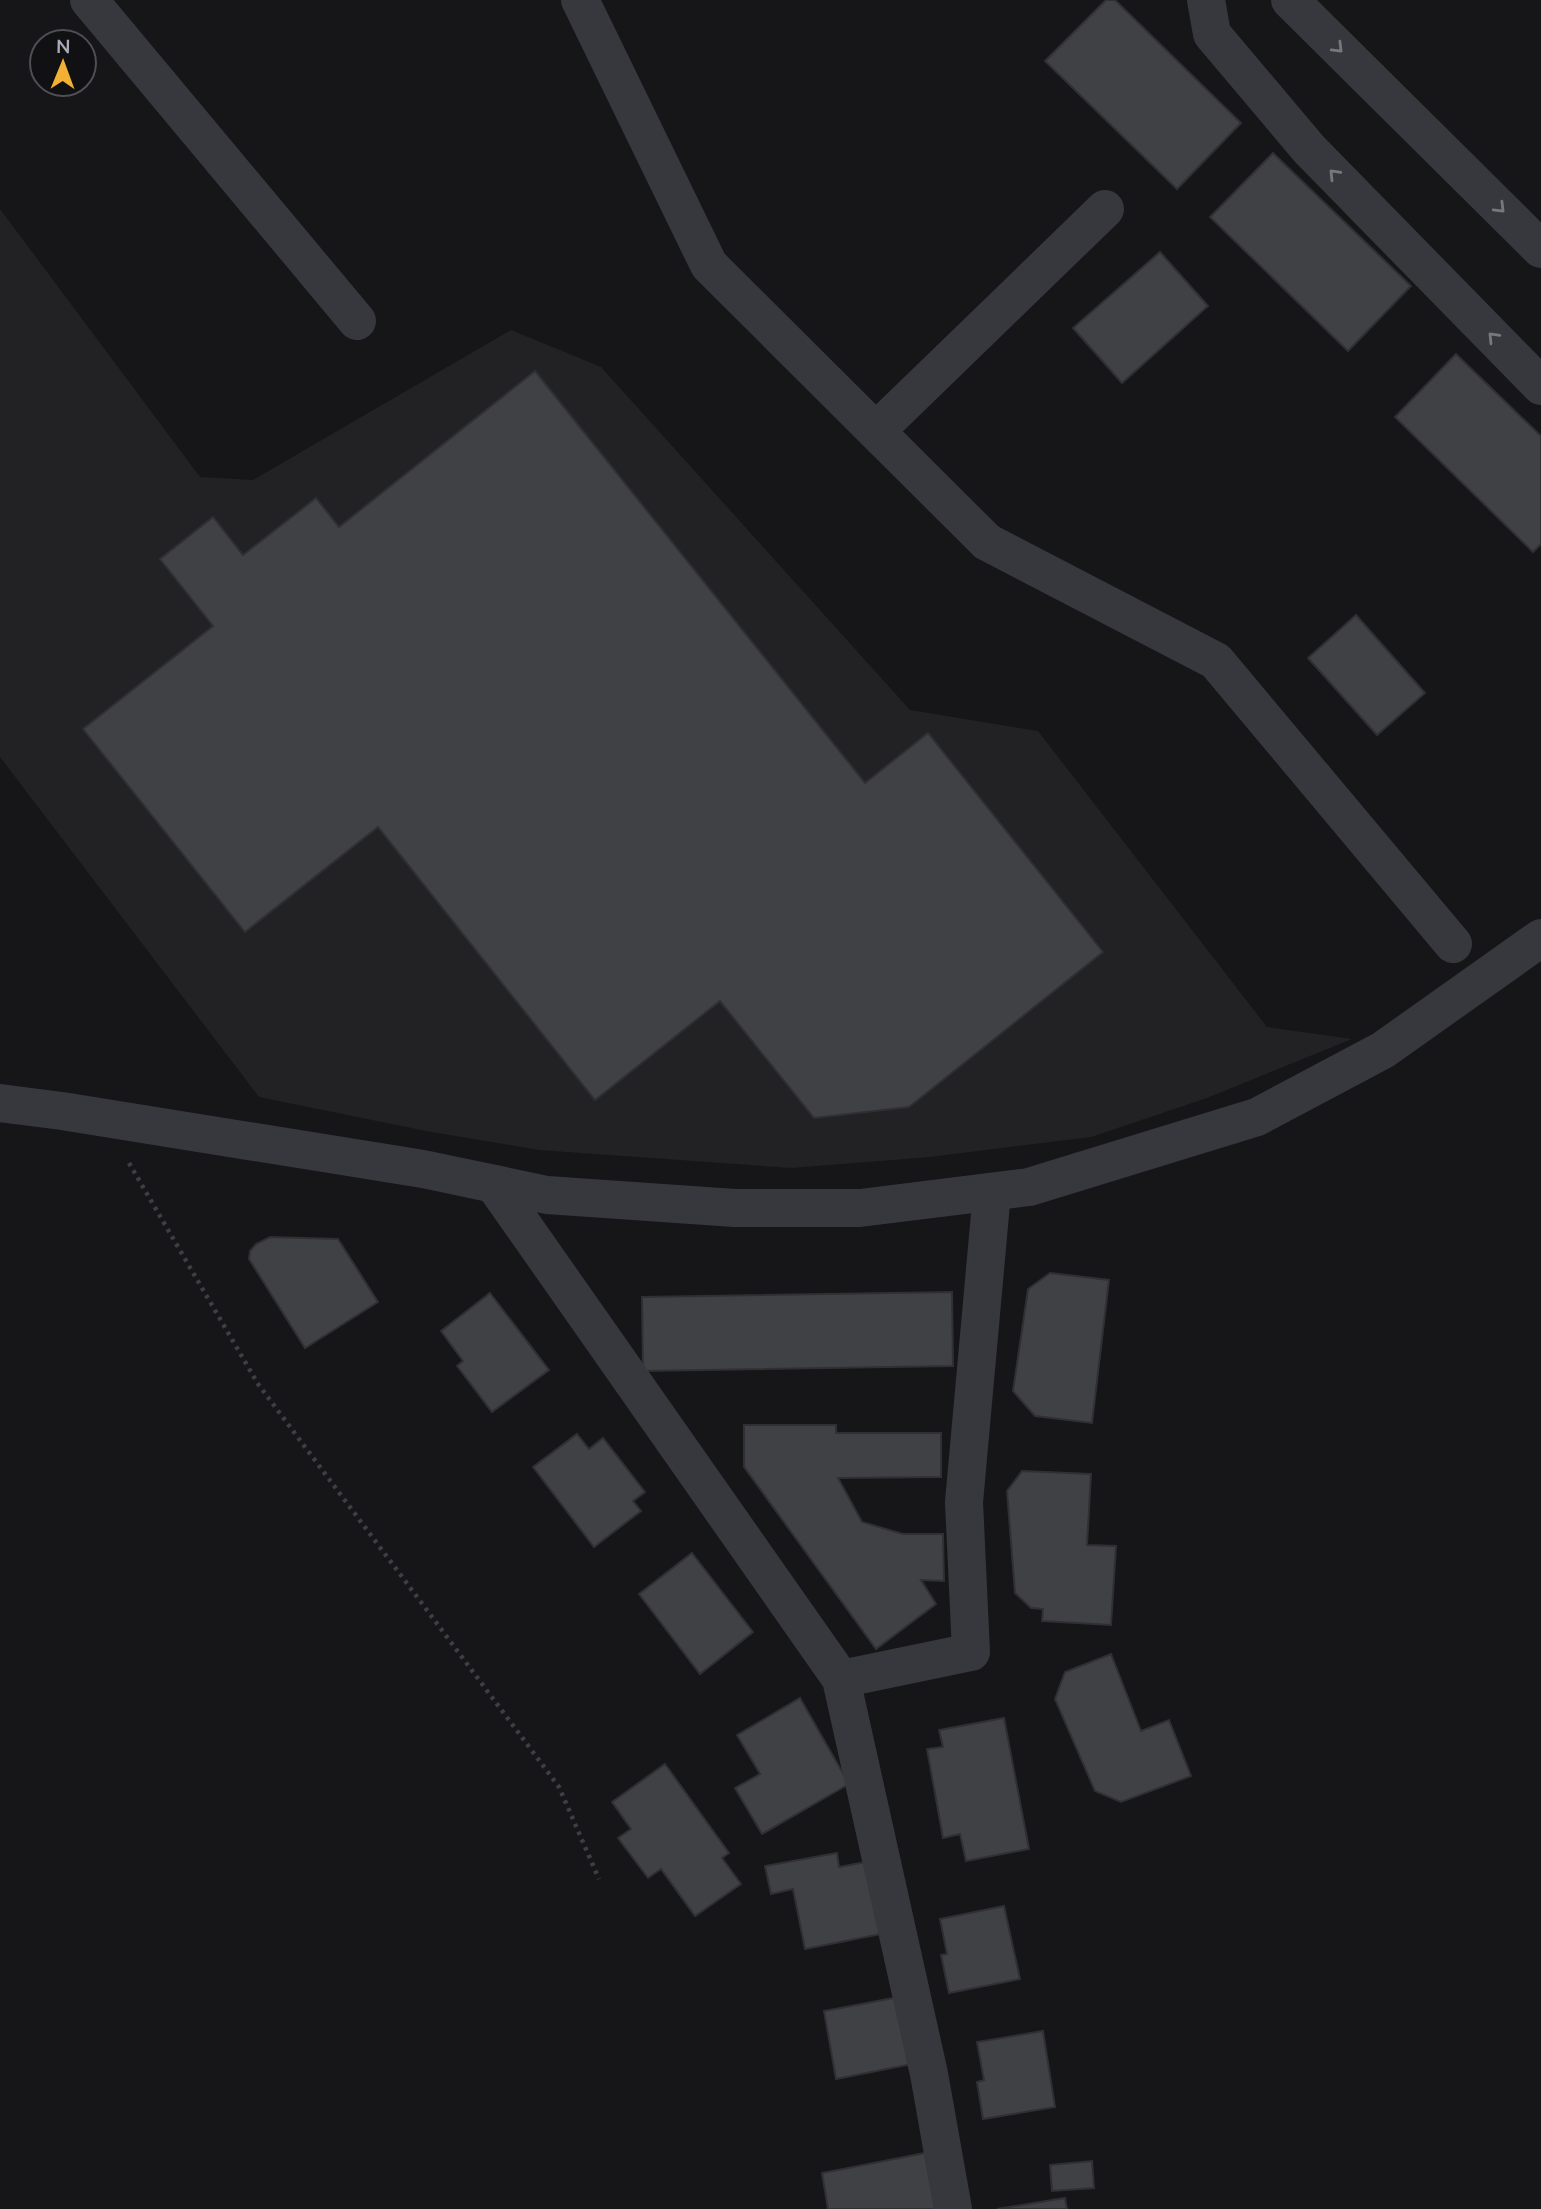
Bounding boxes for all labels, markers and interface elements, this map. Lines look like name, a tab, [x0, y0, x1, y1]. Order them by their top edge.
north arrow	[28, 28, 98, 98]
text: N	[56, 34, 71, 58]
one-way arrow	[1330, 40, 1343, 53]
one-way arrow	[1329, 170, 1342, 183]
one-way arrow	[1492, 200, 1505, 213]
one-way arrow	[1489, 332, 1502, 345]

